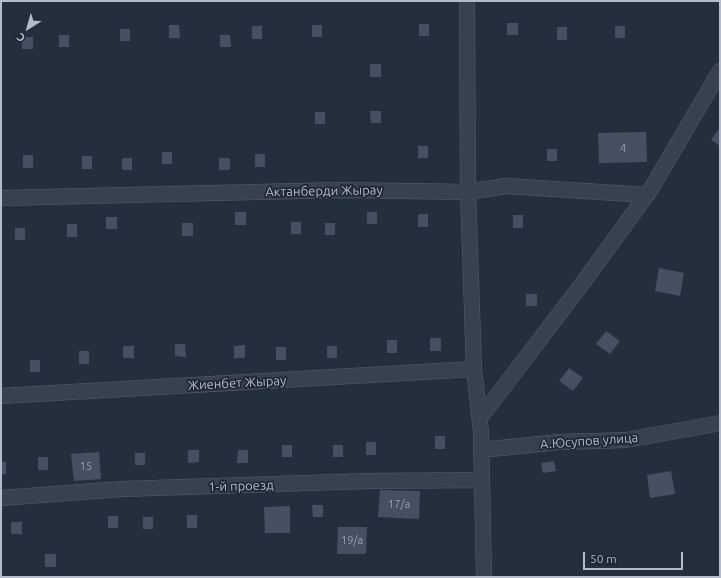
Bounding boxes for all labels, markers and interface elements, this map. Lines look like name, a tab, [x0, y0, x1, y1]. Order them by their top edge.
north arrow	[8, 8, 48, 48]
text: С	[14, 31, 27, 44]
house number: 4	[620, 141, 626, 155]
street label: Актанберди Жырау	[265, 182, 383, 200]
street label: Жиенбет Жырау	[187, 373, 287, 393]
street label: А.Юсупов улица	[539, 430, 639, 452]
house number: 15	[80, 459, 92, 473]
street label: 1-й проезд	[208, 477, 274, 495]
house number: 17/а	[388, 497, 410, 511]
house number: 19/а	[341, 533, 363, 547]
scale bar	[585, 544, 685, 570]
text: 50 m	[590, 552, 617, 565]

